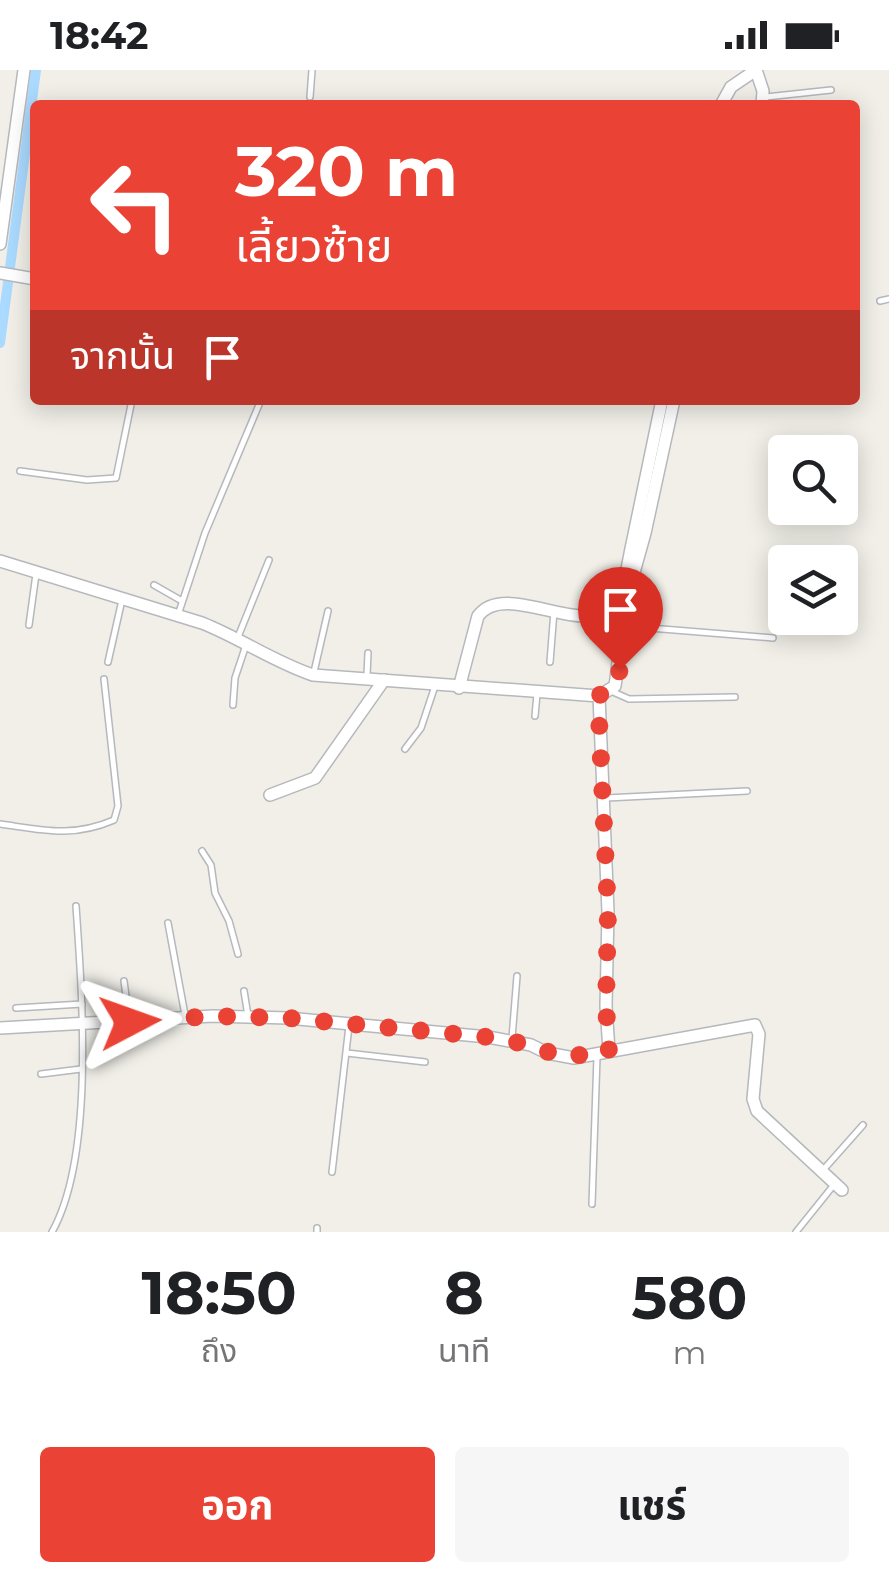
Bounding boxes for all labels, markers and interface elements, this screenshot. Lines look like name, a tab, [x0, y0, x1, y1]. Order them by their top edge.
text: 18:42	[50, 12, 149, 59]
text: 320 m	[235, 128, 458, 214]
icon: left	[70, 140, 200, 270]
text: เลี้ยวซ้าย	[235, 218, 392, 273]
icon: arrive	[195, 330, 250, 385]
text: จากนั้น	[70, 332, 175, 379]
map controls	[768, 435, 858, 635]
button: search	[768, 435, 858, 525]
button: layers	[768, 545, 858, 635]
pin	[578, 567, 663, 670]
icon: arrive	[593, 582, 648, 637]
position arrow	[78, 970, 182, 1074]
text: 18:50	[141, 1256, 297, 1329]
text: 8	[444, 1256, 484, 1329]
text: 580	[632, 1261, 748, 1334]
text: ถึง	[201, 1331, 237, 1370]
text: นาที	[438, 1331, 490, 1370]
text: m	[673, 1333, 707, 1372]
button: ออก	[40, 1447, 435, 1562]
button: แชร์	[455, 1447, 849, 1562]

